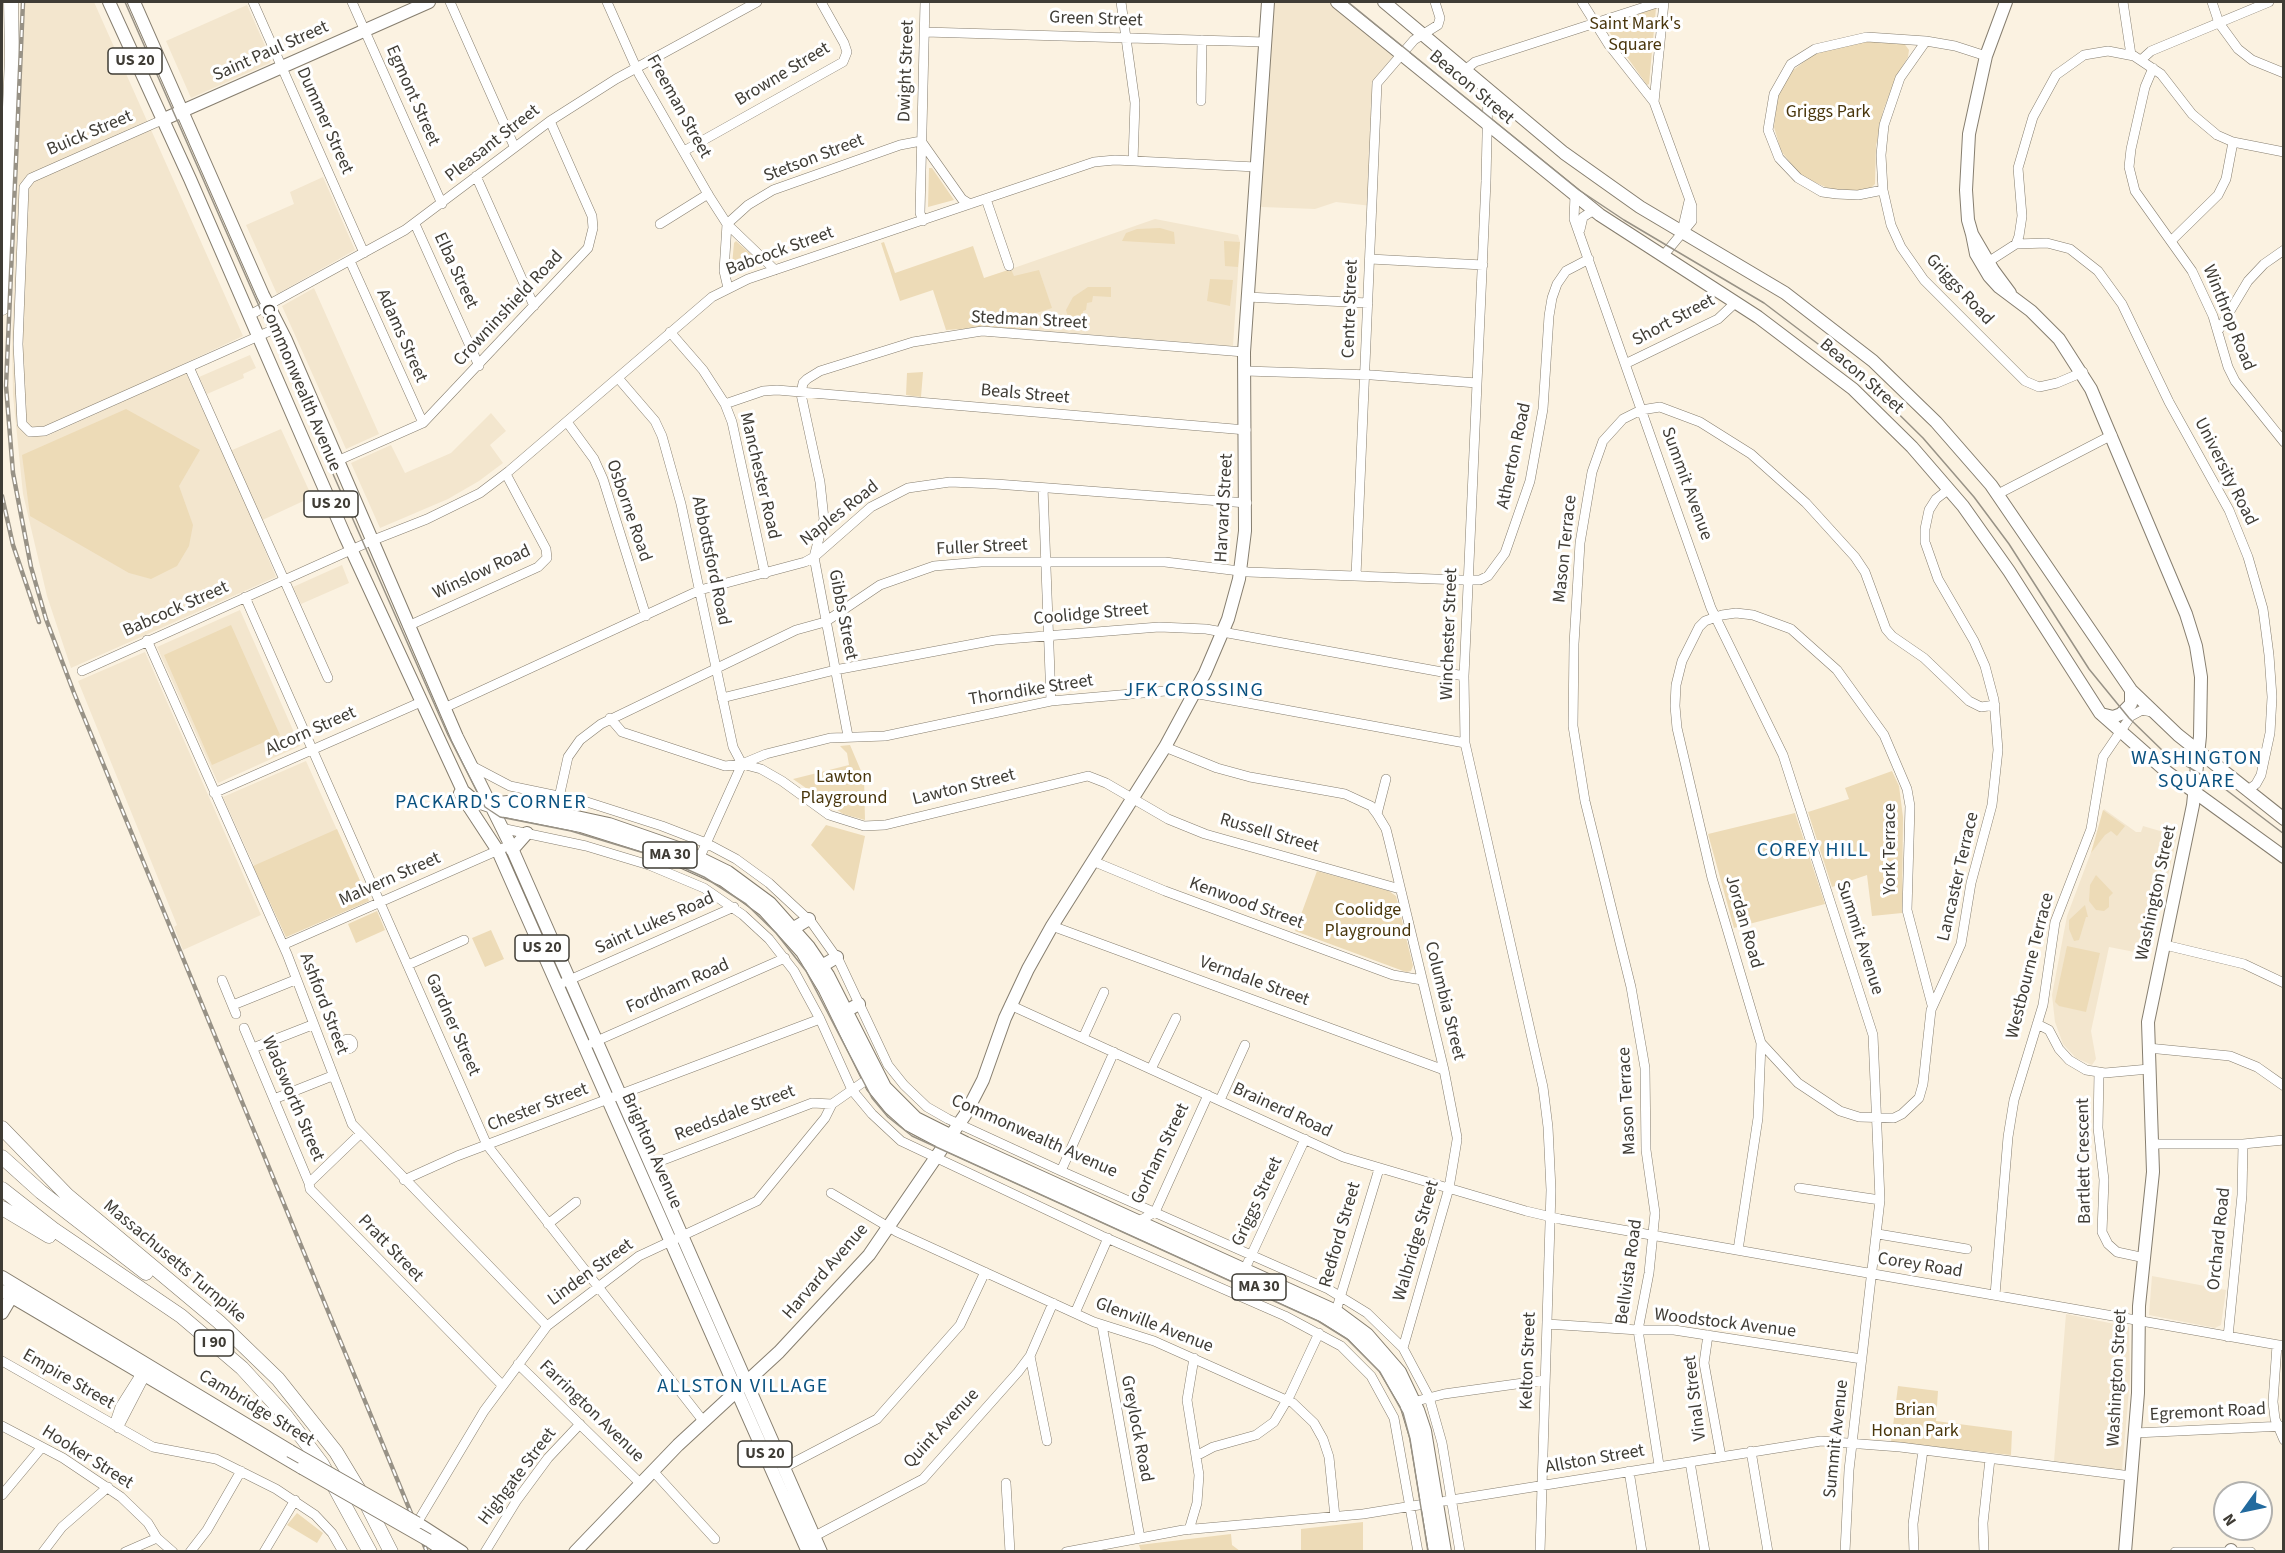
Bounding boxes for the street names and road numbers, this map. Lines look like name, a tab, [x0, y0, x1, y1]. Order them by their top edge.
street label: Green Street	[1049, 8, 1143, 32]
street label: Saint Paul Street	[210, 17, 332, 87]
street label: Dwight Street	[894, 20, 920, 122]
street label: Browne Street	[732, 38, 834, 112]
street label: Egmont Street	[380, 42, 444, 150]
street label: Beacon Street	[1424, 46, 1518, 130]
road number: US 20	[108, 48, 162, 74]
street label: Freeman Street	[641, 51, 715, 163]
street label: Dummer Street	[291, 64, 357, 178]
street label: Pleasant Street	[442, 100, 544, 188]
street label: Buick Street	[44, 106, 136, 162]
street label: Stetson Street	[761, 130, 867, 188]
street label: Babcock Street	[723, 223, 837, 281]
street label: Elba Street	[428, 229, 482, 313]
street label: Crowninshield Road	[450, 247, 568, 371]
street label: Griggs Road	[1921, 250, 1997, 330]
street label: Centre Street	[1338, 259, 1364, 359]
street label: Winthrop Road	[2197, 262, 2259, 374]
street label: Adams Street	[371, 286, 431, 386]
street label: Short Street	[1629, 290, 1719, 352]
street label: Commonwealth Avenue	[255, 301, 345, 475]
street label: Stedman Street	[970, 307, 1088, 335]
street label: Beacon Street	[1814, 335, 1908, 419]
street label: Beals Street	[980, 380, 1070, 410]
street label: Atherton Road	[1493, 401, 1537, 511]
street label: Manchester Road	[734, 411, 784, 541]
street label: University Road	[2189, 415, 2261, 529]
street label: Summit Avenue	[1656, 424, 1716, 544]
street label: Harvard Street	[1211, 453, 1239, 563]
street label: Osborne Road	[600, 457, 656, 565]
street label: Naples Road	[796, 477, 884, 551]
road number: US 20	[304, 491, 358, 517]
street label: Abbottsford Road	[686, 494, 734, 628]
street label: Mason Terrace	[1550, 494, 1582, 604]
street label: Fuller Street	[936, 535, 1028, 561]
street label: Winslow Road	[430, 541, 534, 605]
street label: Gibbs Street	[823, 568, 861, 662]
street label: Winchester Street	[1437, 568, 1463, 700]
street label: Babcock Street	[120, 577, 232, 643]
street label: Coolidge Street	[1033, 599, 1149, 631]
street label: Thorndike Street	[967, 670, 1095, 712]
street label: Alcorn Street	[262, 702, 360, 762]
street label: Lawton Street	[910, 765, 1018, 811]
street label: York Terrace	[1880, 803, 1902, 895]
street label: Russell Street	[1217, 810, 1321, 858]
street label: Lancaster Terrace	[1934, 810, 1984, 944]
street label: Washington Street	[2132, 823, 2182, 963]
road number: MA 30	[643, 842, 697, 868]
street label: Malvern Street	[336, 848, 444, 912]
street label: Kenwood Street	[1186, 873, 1306, 935]
street label: Jordan Road	[1719, 873, 1767, 971]
street label: Summit Avenue	[1830, 878, 1888, 998]
street label: Saint Lukes Road	[592, 888, 718, 960]
street label: Westbourne Terrace	[2002, 891, 2060, 1041]
road number: US 20	[515, 935, 569, 961]
street label: Columbia Street	[1419, 939, 1469, 1063]
street label: Ashford Street	[294, 950, 352, 1058]
street label: Verndale Street	[1196, 952, 1312, 1012]
street label: Fordham Road	[623, 955, 733, 1019]
street label: Gardner Street	[420, 970, 484, 1080]
street label: Wadsworth Street	[256, 1033, 328, 1165]
street label: Mason Terrace	[1614, 1046, 1642, 1156]
street label: Chester Street	[485, 1079, 591, 1137]
street label: Brainerd Road	[1229, 1079, 1335, 1143]
street label: Reedsdale Street	[672, 1081, 798, 1147]
street label: Brighton Avenue	[616, 1090, 686, 1212]
street label: Commonwealth Avenue	[948, 1091, 1120, 1183]
street label: Bartlett Crescent	[2073, 1098, 2097, 1224]
street label: Gorham Street	[1127, 1100, 1195, 1208]
street label: Griggs Street	[1228, 1154, 1288, 1250]
street label: Walbridge Street	[1389, 1178, 1445, 1304]
street label: Redford Street	[1316, 1180, 1366, 1290]
street label: Orchard Road	[2204, 1186, 2236, 1292]
street label: Massachusetts Turnpike	[98, 1196, 250, 1328]
street label: Pratt Street	[353, 1211, 427, 1287]
street label: Bellvista Road	[1612, 1218, 1648, 1326]
street label: Harvard Avenue	[779, 1220, 873, 1324]
street label: Linden Street	[544, 1235, 638, 1311]
street label: Corey Road	[1876, 1249, 1964, 1283]
road number: MA 30	[1232, 1274, 1286, 1300]
street label: Glenville Avenue	[1092, 1294, 1216, 1358]
street label: Woodstock Avenue	[1653, 1305, 1797, 1343]
street label: Washington Street	[2104, 1309, 2132, 1447]
street label: Kelton Street	[1516, 1312, 1542, 1410]
road number: I 90	[194, 1330, 234, 1356]
street label: Empire Street	[18, 1345, 118, 1415]
street label: Vinal Street	[1680, 1354, 1712, 1442]
street label: Farrington Avenue	[534, 1356, 648, 1468]
street label: Cambridge Street	[194, 1366, 318, 1452]
street label: Greylock Road	[1115, 1374, 1157, 1484]
street label: Summit Avenue	[1820, 1379, 1854, 1499]
street label: Quint Avenue	[900, 1385, 984, 1473]
street label: Egremont Road	[2149, 1399, 2267, 1427]
street label: Hooker Street	[37, 1421, 137, 1495]
street label: Highgate Street	[474, 1424, 562, 1530]
road number: US 20	[738, 1441, 792, 1467]
street label: Allston Street	[1544, 1441, 1646, 1479]

